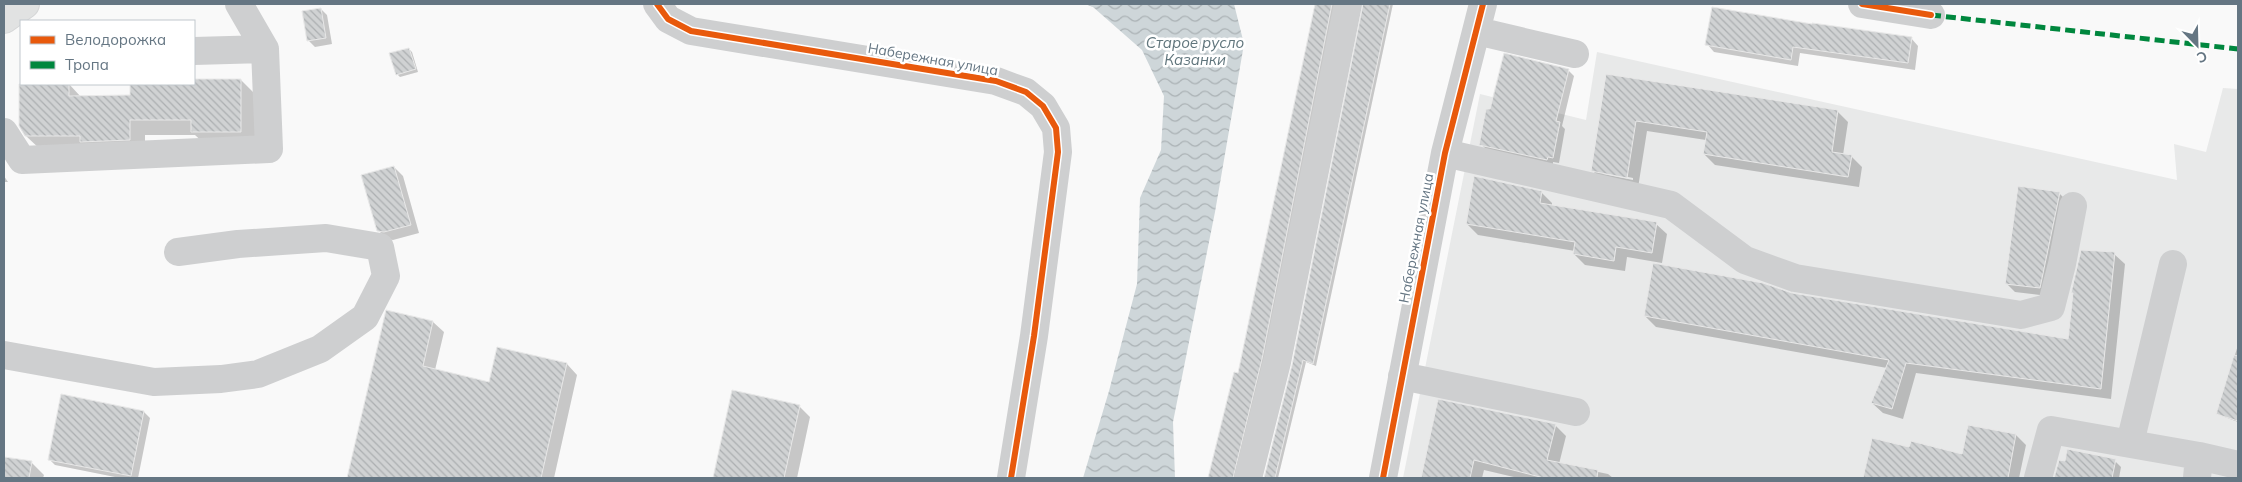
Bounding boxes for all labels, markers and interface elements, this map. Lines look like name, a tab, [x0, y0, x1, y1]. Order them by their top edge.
legend	[20, 20, 195, 85]
north arrow	[2172, 20, 2222, 70]
text: Велодорожка	[65, 30, 166, 49]
water label: Старое русло Казанки	[1146, 33, 1245, 69]
street label: Набережная улица	[867, 39, 999, 79]
text: С	[2194, 47, 2210, 67]
text: Тропа	[65, 55, 109, 74]
street label: Набережная улица	[1395, 172, 1437, 304]

